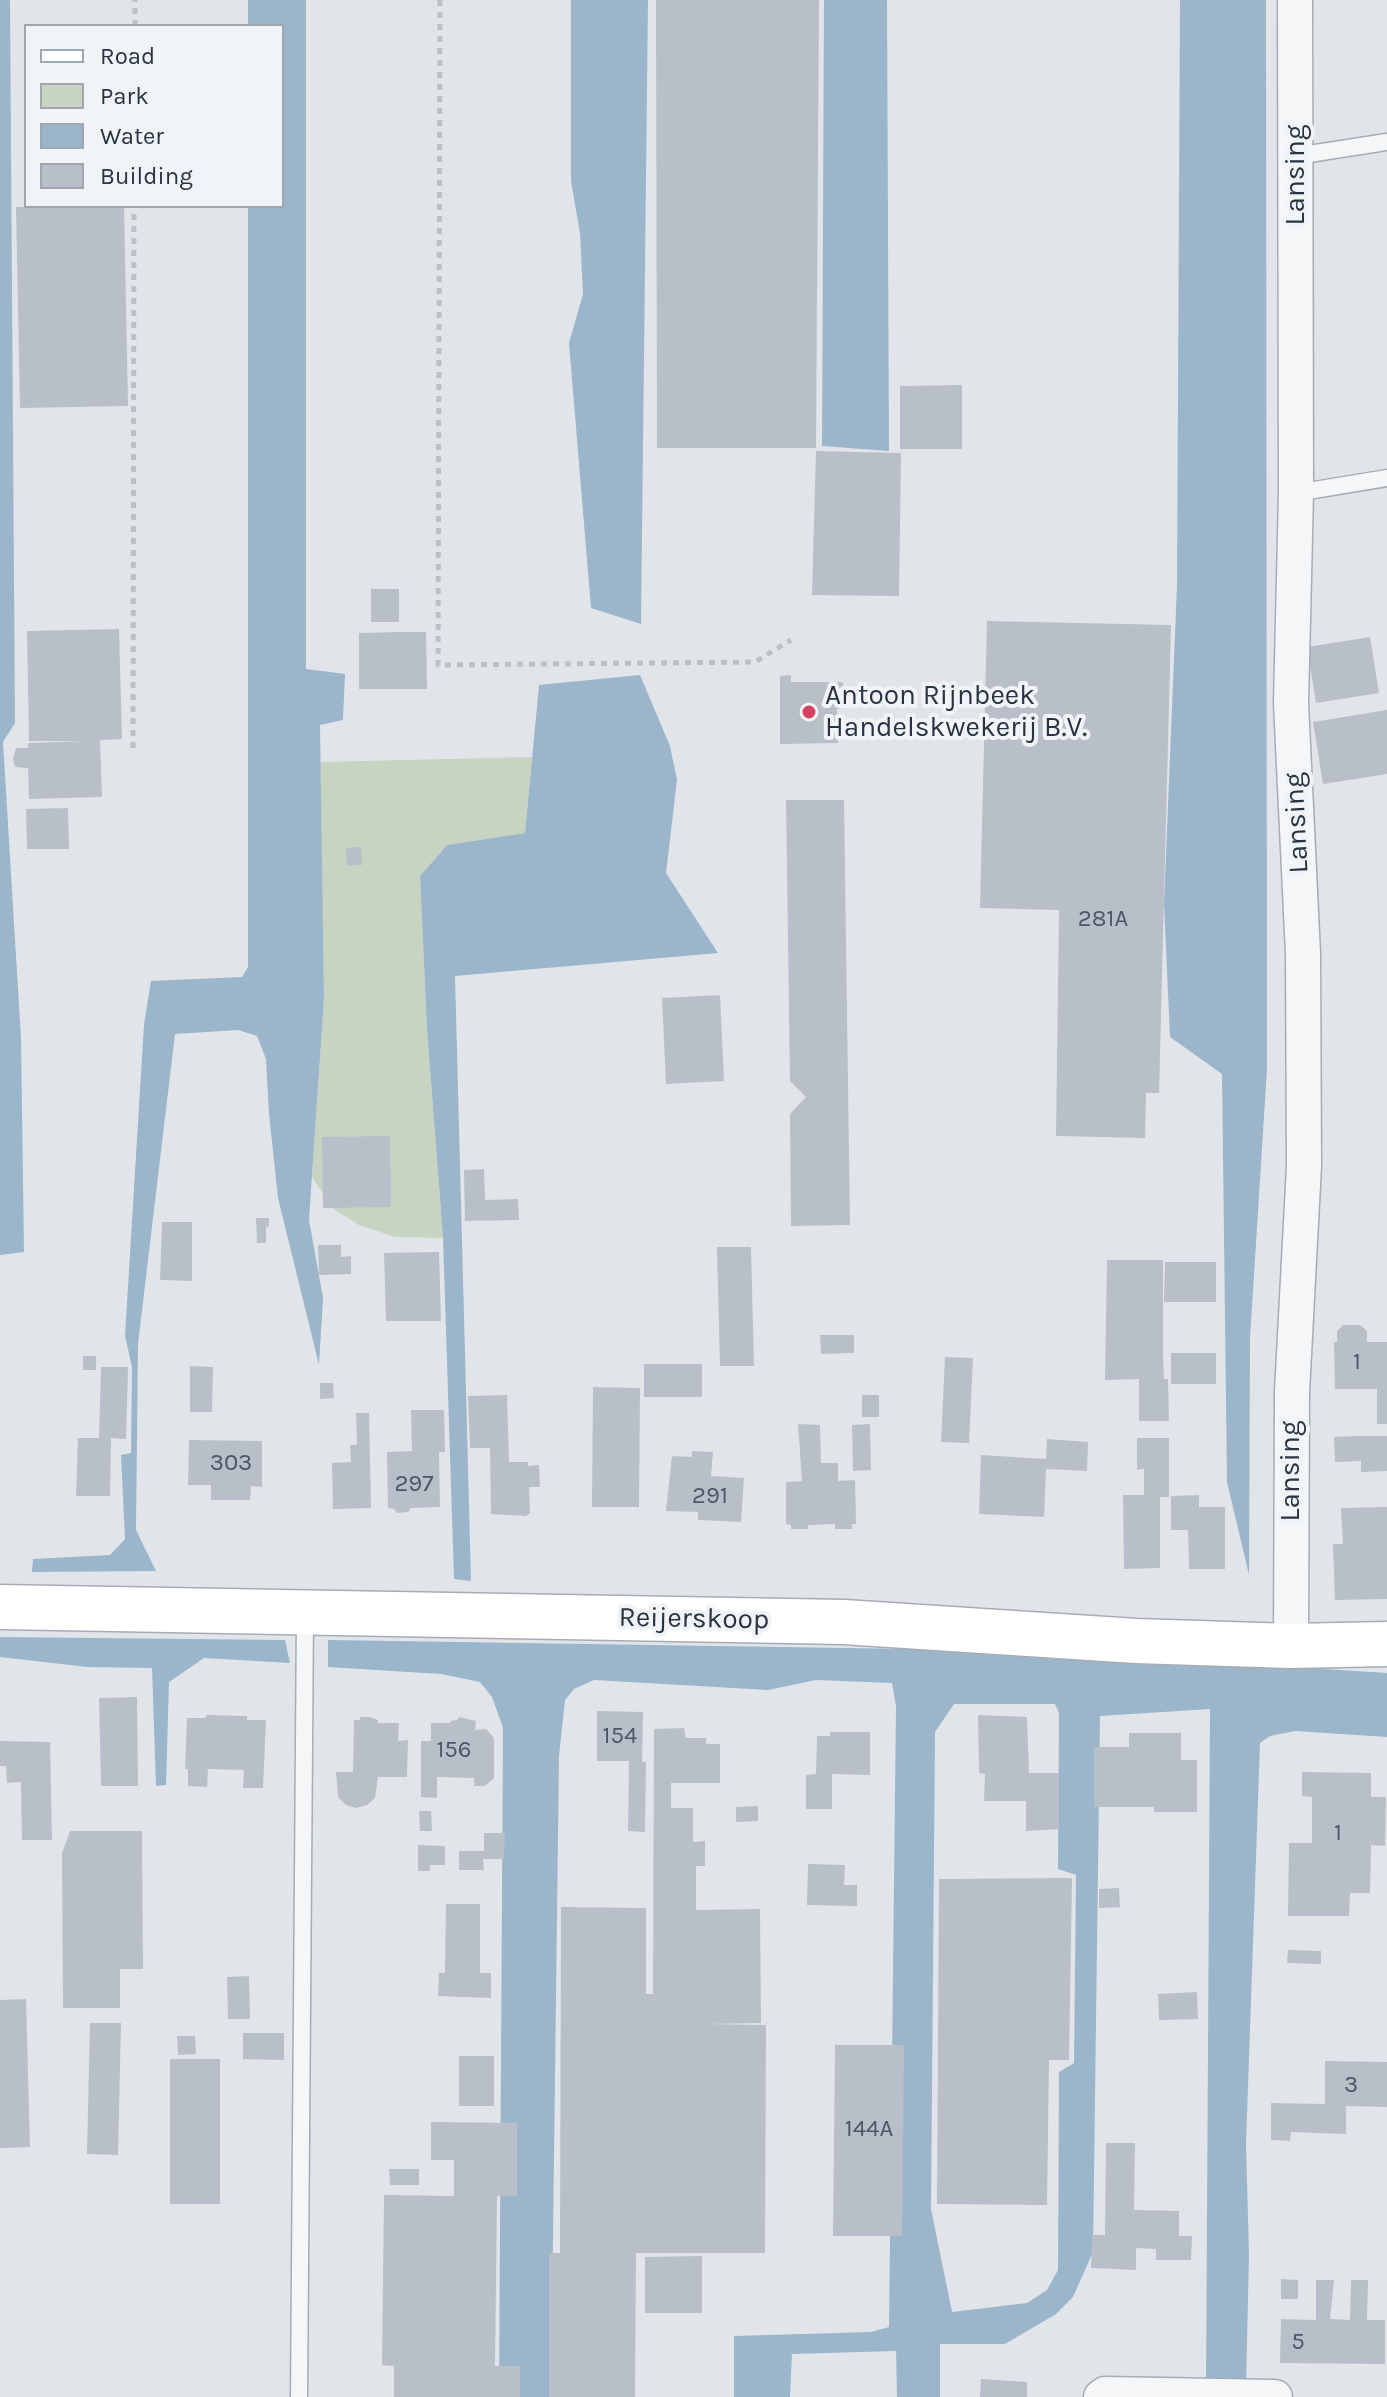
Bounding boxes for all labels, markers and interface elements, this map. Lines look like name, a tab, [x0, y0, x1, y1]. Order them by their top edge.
legend	[24, 24, 284, 208]
text: Road	[100, 42, 155, 70]
text: Park	[100, 82, 149, 110]
text: Water	[100, 122, 164, 150]
street label: Lansing	[1279, 124, 1313, 226]
text: Building	[100, 162, 193, 190]
place label: Antoon Rijnbeek Handelskwekerij B.V.	[825, 679, 1087, 745]
marker: Antoon Rijnbeek Handelskwekerij B.V.	[800, 703, 818, 721]
street label: Lansing	[1278, 772, 1316, 874]
house number: 281A	[1078, 905, 1128, 933]
house number: 1	[1353, 1348, 1361, 1376]
street label: Lansing	[1274, 1420, 1308, 1522]
house number: 303	[210, 1449, 252, 1477]
house number: 297	[394, 1470, 434, 1498]
house number: 291	[692, 1482, 728, 1510]
street label: Reijerskoop	[618, 1601, 770, 1637]
house number: 154	[603, 1722, 637, 1750]
house number: 156	[436, 1736, 472, 1764]
house number: 1	[1334, 1819, 1342, 1847]
house number: 3	[1344, 2071, 1358, 2099]
house number: 144A	[845, 2115, 893, 2143]
house number: 5	[1291, 2328, 1305, 2356]

